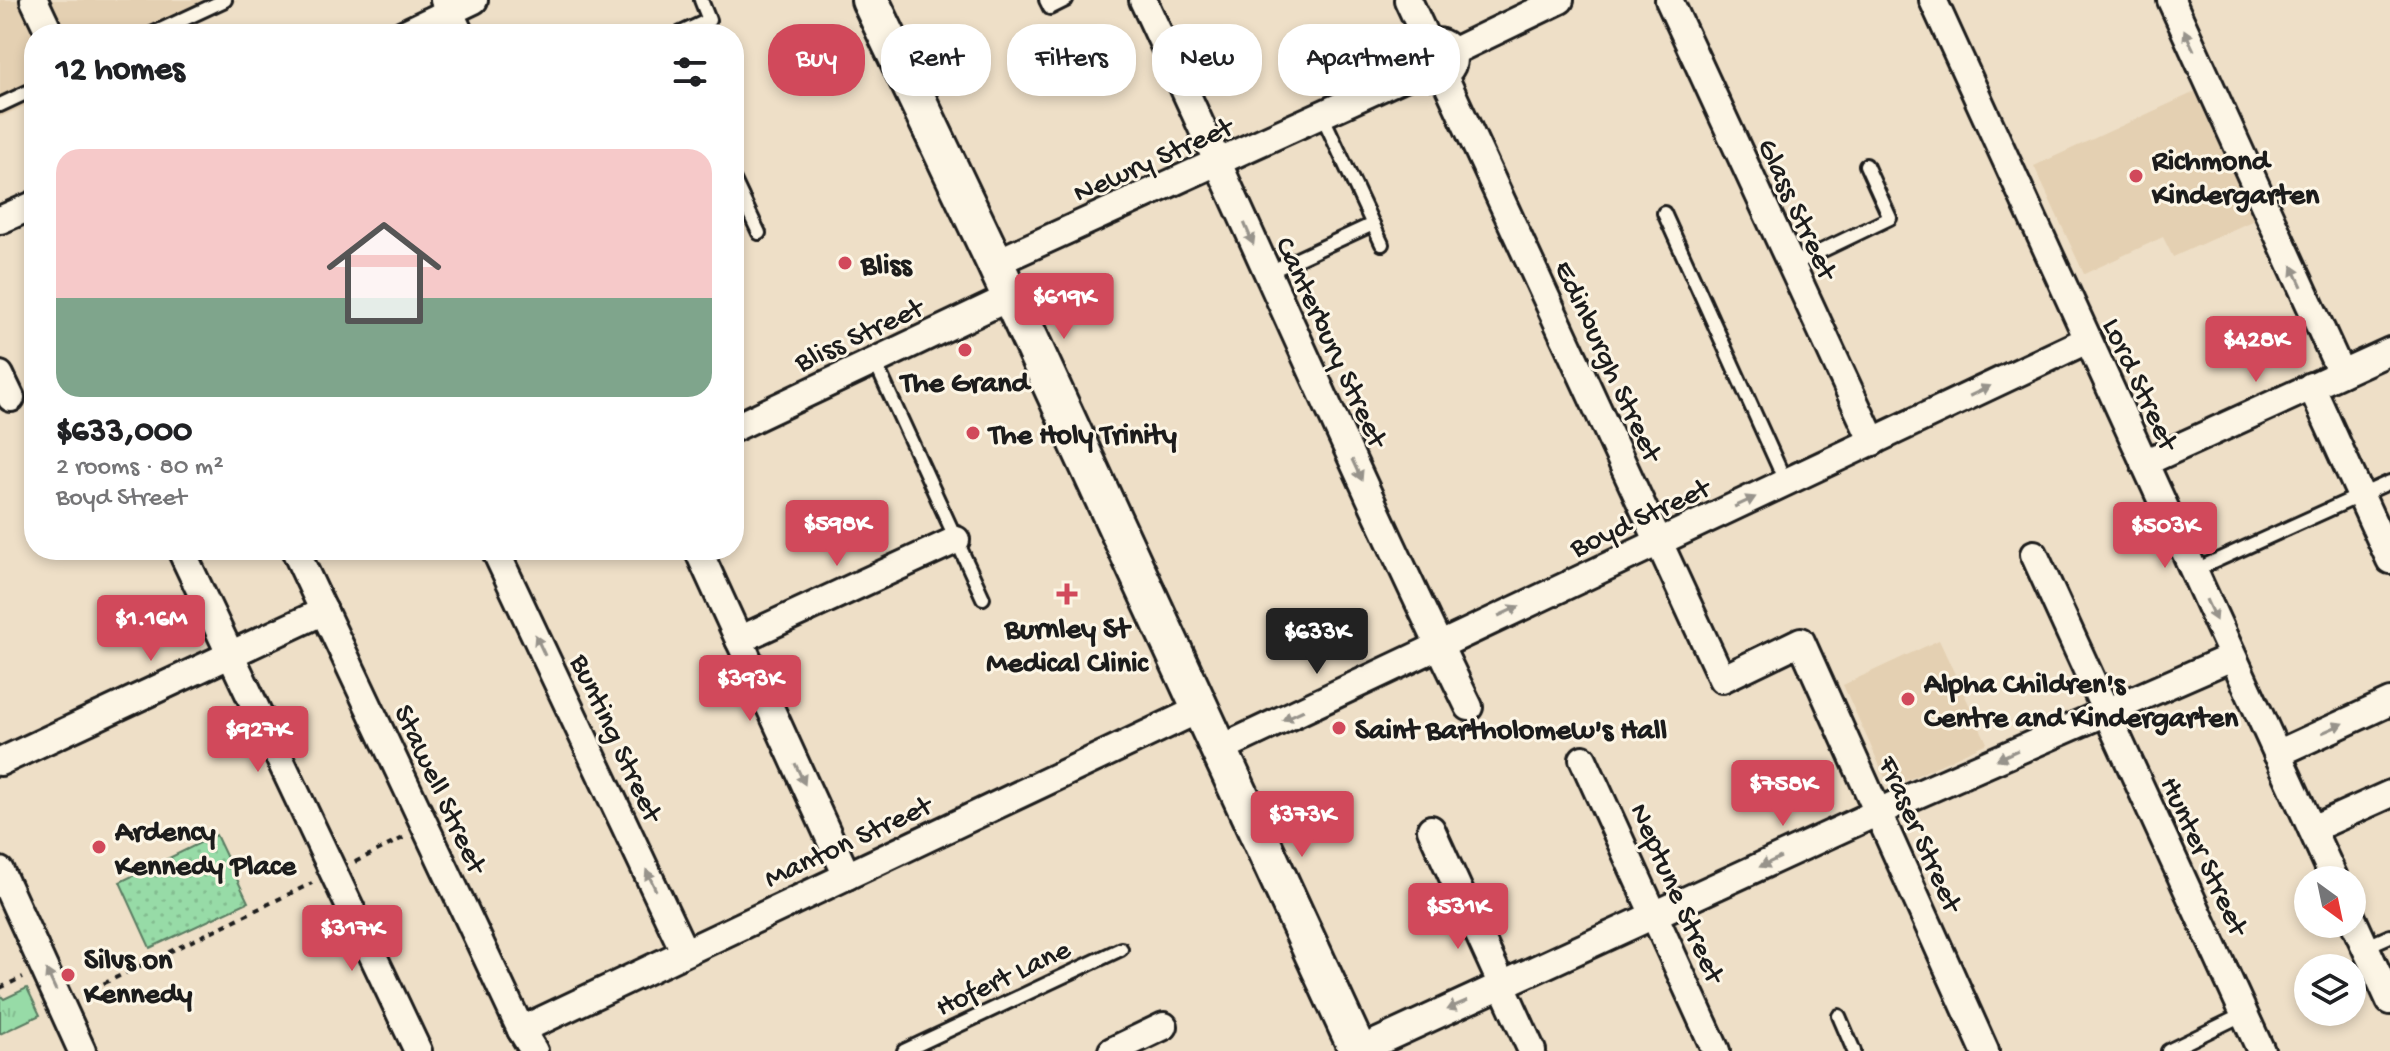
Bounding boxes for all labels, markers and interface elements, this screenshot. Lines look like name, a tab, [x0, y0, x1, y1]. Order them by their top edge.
chip: Buy	[768, 24, 865, 96]
chip: Rent	[881, 24, 991, 96]
chip: Filters	[1007, 24, 1136, 96]
chip: New	[1152, 24, 1262, 96]
chip: Apartment	[1278, 24, 1460, 96]
one-way arrow	[2182, 28, 2196, 52]
icon: filters	[668, 50, 712, 94]
text: 12 homes	[56, 52, 185, 92]
street label: Newry Street	[1069, 110, 1241, 213]
street label: Glass Street	[1747, 134, 1844, 288]
place label: Richmond Kindergarten	[2151, 146, 2320, 215]
marker: Richmond Kindergarten	[2127, 167, 2145, 185]
icon: home	[312, 201, 456, 345]
one-way arrow	[1243, 222, 1256, 246]
street label: Canterbury Street	[1265, 232, 1394, 456]
place label: Bliss	[860, 250, 913, 285]
marker: Bliss	[836, 254, 854, 272]
street label: Edinburgh Street	[1544, 256, 1669, 471]
one-way arrow	[2290, 265, 2304, 288]
pin: $619K	[1008, 273, 1120, 341]
text: $619K	[1033, 283, 1095, 314]
street label: Bliss Street	[789, 291, 932, 382]
street label: Lord Street	[2092, 313, 2185, 459]
pin: $428K	[2200, 316, 2312, 384]
text: $428K	[2223, 326, 2289, 357]
marker: The Grand	[956, 341, 974, 359]
place label: The Grand	[899, 368, 1033, 403]
one-way arrow	[1968, 384, 1992, 398]
text: $633,000	[56, 413, 192, 453]
place label: The Holy Trinity	[987, 420, 1177, 455]
marker: The Holy Trinity	[964, 424, 982, 442]
text: 2 rooms · 80 m²	[56, 453, 224, 484]
one-way arrow	[1350, 459, 1364, 482]
street label: Boyd Street	[1564, 471, 1719, 568]
text: Boyd Street	[56, 484, 186, 515]
one-way arrow	[1733, 495, 1757, 509]
pin: $598K	[781, 500, 893, 568]
pin: $503K	[2109, 502, 2221, 570]
text: $598K	[804, 510, 870, 541]
text: $503K	[2131, 512, 2199, 543]
marker: Burnley St Medical Clinic	[1056, 583, 1078, 605]
pin: $1.16M	[86, 595, 216, 663]
one-way arrow	[2204, 598, 2218, 622]
text: $1.16M	[115, 605, 187, 636]
one-way arrow	[1497, 605, 1521, 618]
pin: $633K	[1261, 608, 1373, 676]
place label: Burnley St Medical Clinic	[986, 614, 1149, 683]
text: $633K	[1284, 618, 1350, 649]
one-way arrow	[533, 633, 547, 657]
street label: Bunting Street	[559, 649, 669, 831]
pin: $393K	[694, 655, 806, 723]
text: $393K	[717, 665, 783, 696]
place label: Alpha Children's Centre and Kindergarten	[1923, 669, 2239, 738]
marker: Alpha Children's Centre and Kindergarten	[1899, 690, 1917, 708]
street label: Stawell Street	[384, 700, 493, 882]
pin: $927K	[202, 706, 314, 774]
one-way arrow	[1281, 708, 1304, 722]
place label: Saint Bartholomew's Hall	[1355, 715, 1668, 750]
text: $927K	[225, 716, 291, 747]
marker: Saint Bartholomew's Hall	[1330, 719, 1348, 737]
one-way arrow	[2322, 721, 2345, 735]
one-way arrow	[1995, 748, 2019, 762]
street label: Fraser Street	[1868, 751, 1969, 921]
pin: $758K	[1727, 760, 1839, 828]
one-way arrow	[794, 762, 807, 785]
text: $758K	[1749, 770, 1817, 801]
street label: Hunter Street	[2150, 772, 2255, 944]
street label: Manton Street	[760, 789, 941, 898]
pin: $373K	[1246, 791, 1358, 859]
street label: Neptune Street	[1620, 799, 1731, 992]
text: $373K	[1269, 801, 1335, 832]
place label: Ardency Kennedy Place	[114, 817, 297, 886]
marker: Ardency Kennedy Place	[90, 838, 108, 856]
one-way arrow	[1758, 855, 1782, 869]
north arrow	[2294, 866, 2366, 938]
map controls	[2294, 866, 2366, 1026]
one-way arrow	[644, 869, 657, 892]
pin: $531K	[1402, 883, 1514, 951]
text: $531K	[1426, 893, 1490, 924]
pin: $317K	[296, 905, 408, 973]
text: $317K	[320, 915, 384, 946]
street label: Hofert Lane	[931, 933, 1077, 1027]
place label: Silvs on Kennedy	[83, 945, 193, 1014]
button: layers	[2294, 954, 2366, 1026]
marker: Silvs on Kennedy	[59, 966, 77, 984]
one-way arrow	[44, 968, 57, 991]
one-way arrow	[1445, 998, 1469, 1011]

